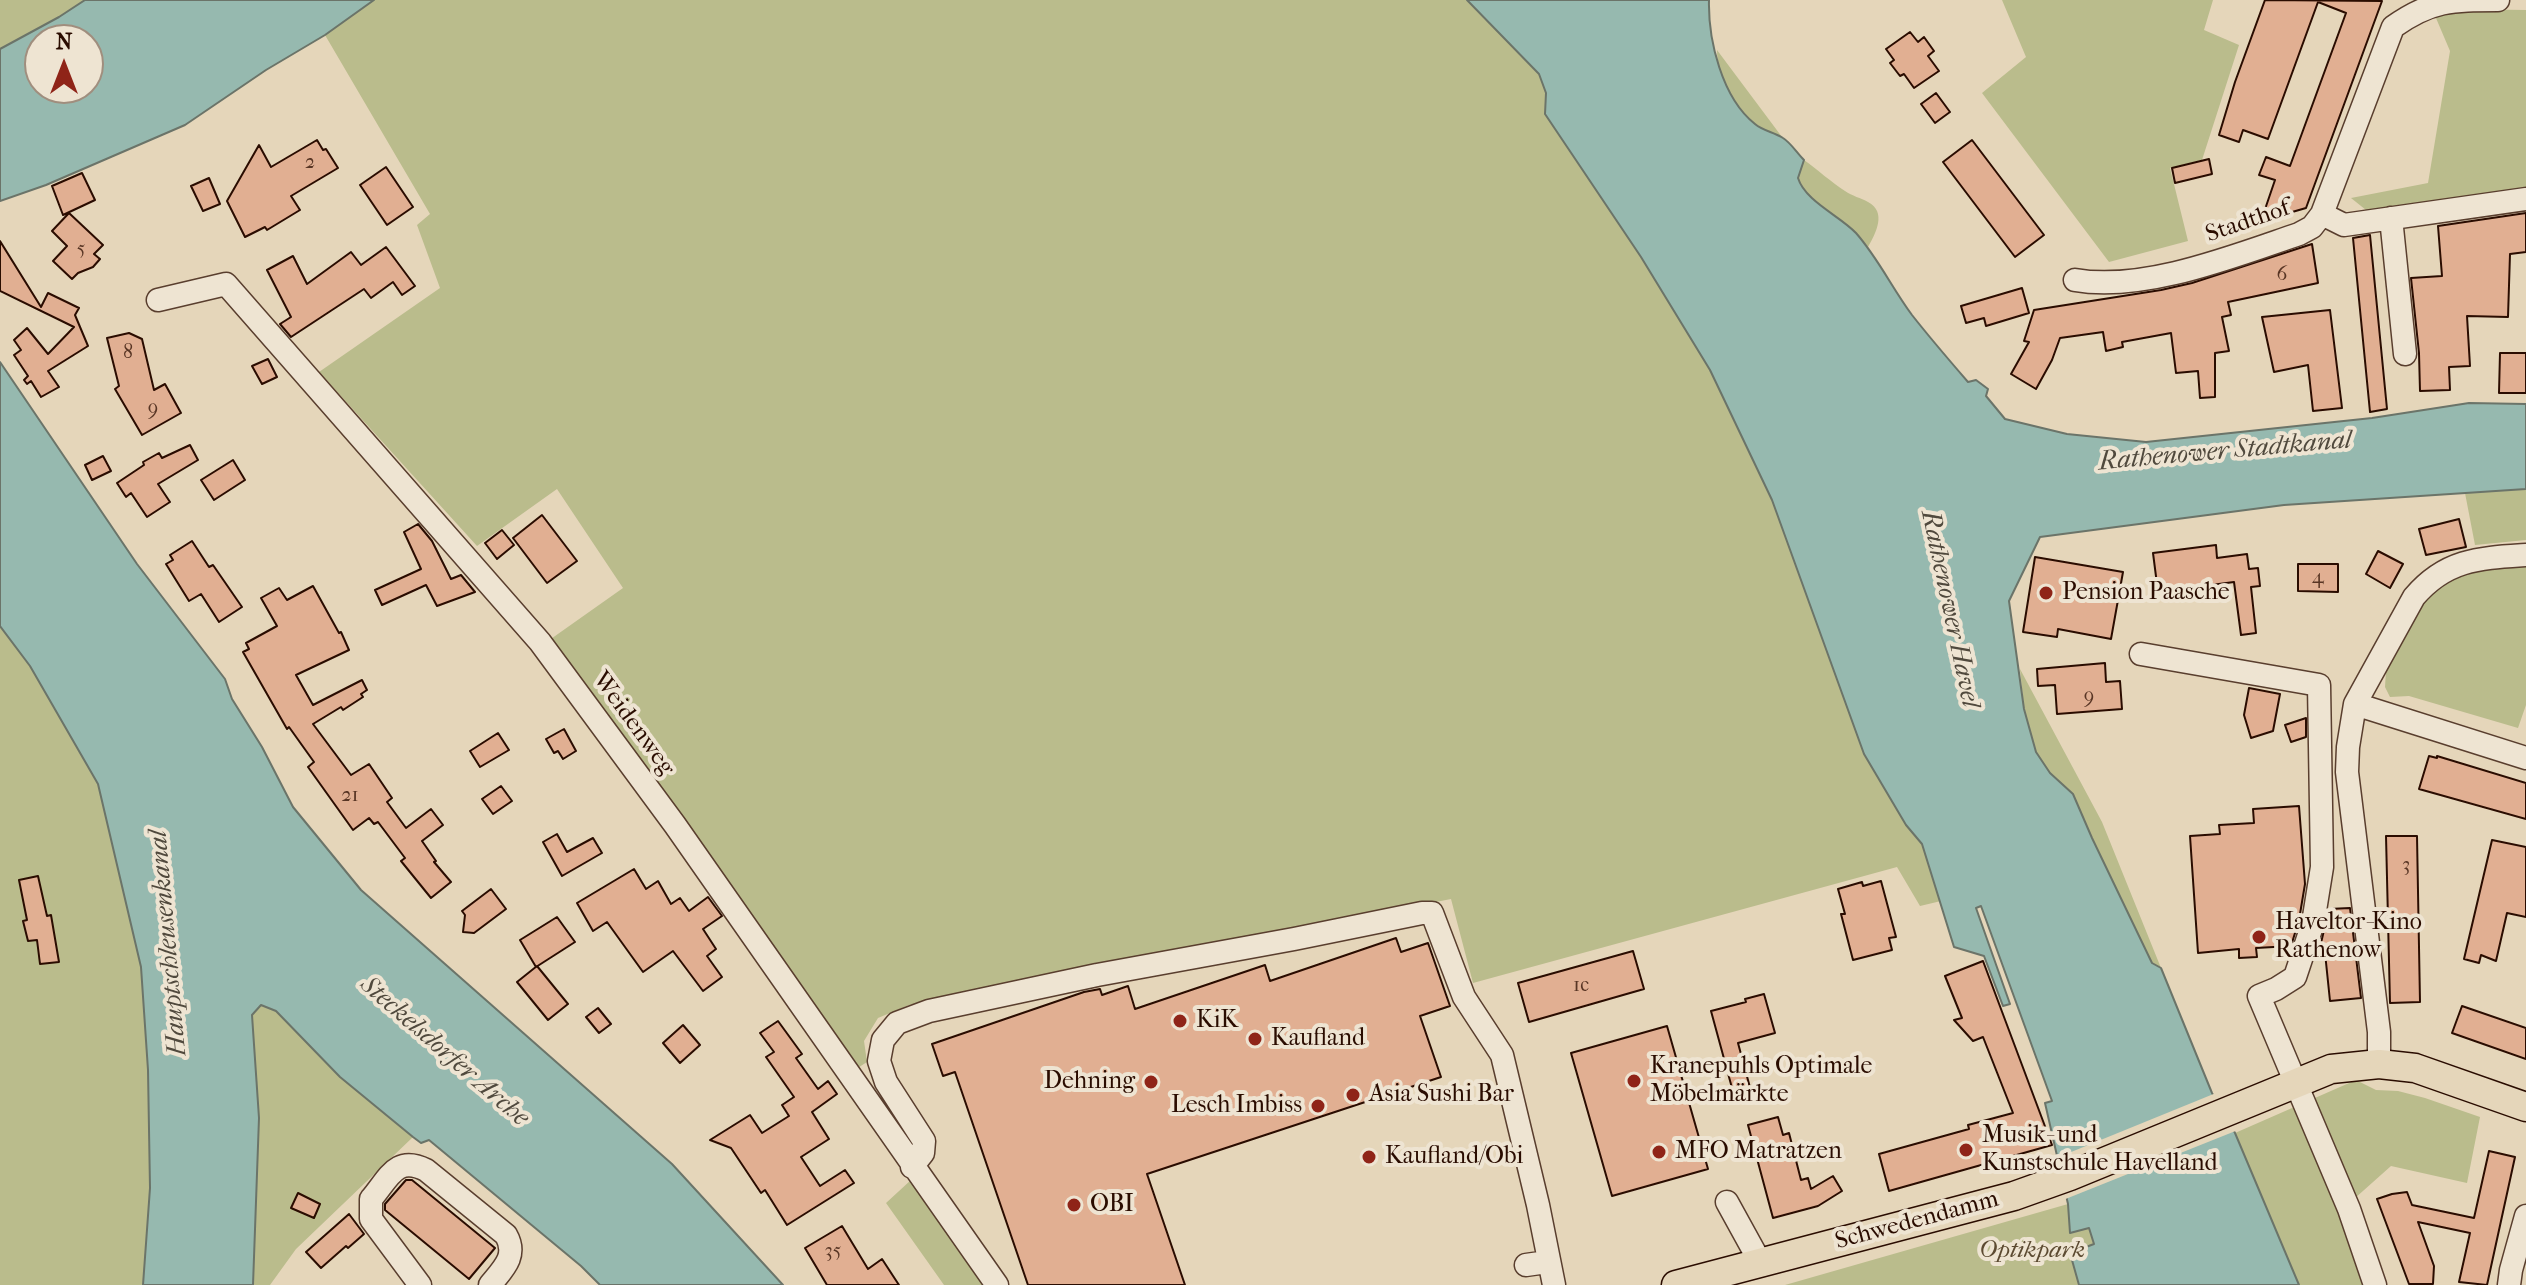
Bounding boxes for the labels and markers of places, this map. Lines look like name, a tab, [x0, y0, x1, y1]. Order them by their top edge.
place label: Pension Paasche	[2062, 579, 2230, 607]
marker: Pension Paasche	[2037, 584, 2055, 602]
place label: Haveltor-Kino Rathenow	[2275, 909, 2422, 965]
marker: Haveltor-Kino Rathenow	[2250, 928, 2268, 946]
place label: KiK	[1196, 1007, 1238, 1035]
marker: KiK	[1171, 1012, 1189, 1030]
place label: Kaufland	[1271, 1025, 1365, 1053]
marker: Kaufland	[1246, 1030, 1264, 1048]
place label: Kranepuhls Optimale Möbelmärkte	[1650, 1053, 1872, 1109]
place label: Dehning	[1044, 1068, 1135, 1096]
marker: Kranepuhls Optimale Möbelmärkte	[1625, 1072, 1643, 1090]
marker: Dehning	[1142, 1073, 1160, 1091]
place label: Asia Sushi Bar	[1369, 1081, 1514, 1109]
marker: Asia Sushi Bar	[1344, 1086, 1362, 1104]
place label: Lesch Imbiss	[1171, 1092, 1302, 1120]
marker: Lesch Imbiss	[1309, 1097, 1327, 1115]
place label: Musik- und Kunstschule Havelland	[1982, 1122, 2218, 1178]
place label: MFO Matratzen	[1675, 1138, 1842, 1166]
marker: Musik- und Kunstschule Havelland	[1957, 1141, 1975, 1159]
place label: Kaufland/Obi	[1385, 1143, 1523, 1171]
marker: MFO Matratzen	[1650, 1143, 1668, 1161]
marker: Kaufland/Obi	[1360, 1148, 1378, 1166]
place label: OBI	[1090, 1191, 1134, 1219]
marker: OBI	[1065, 1196, 1083, 1214]

